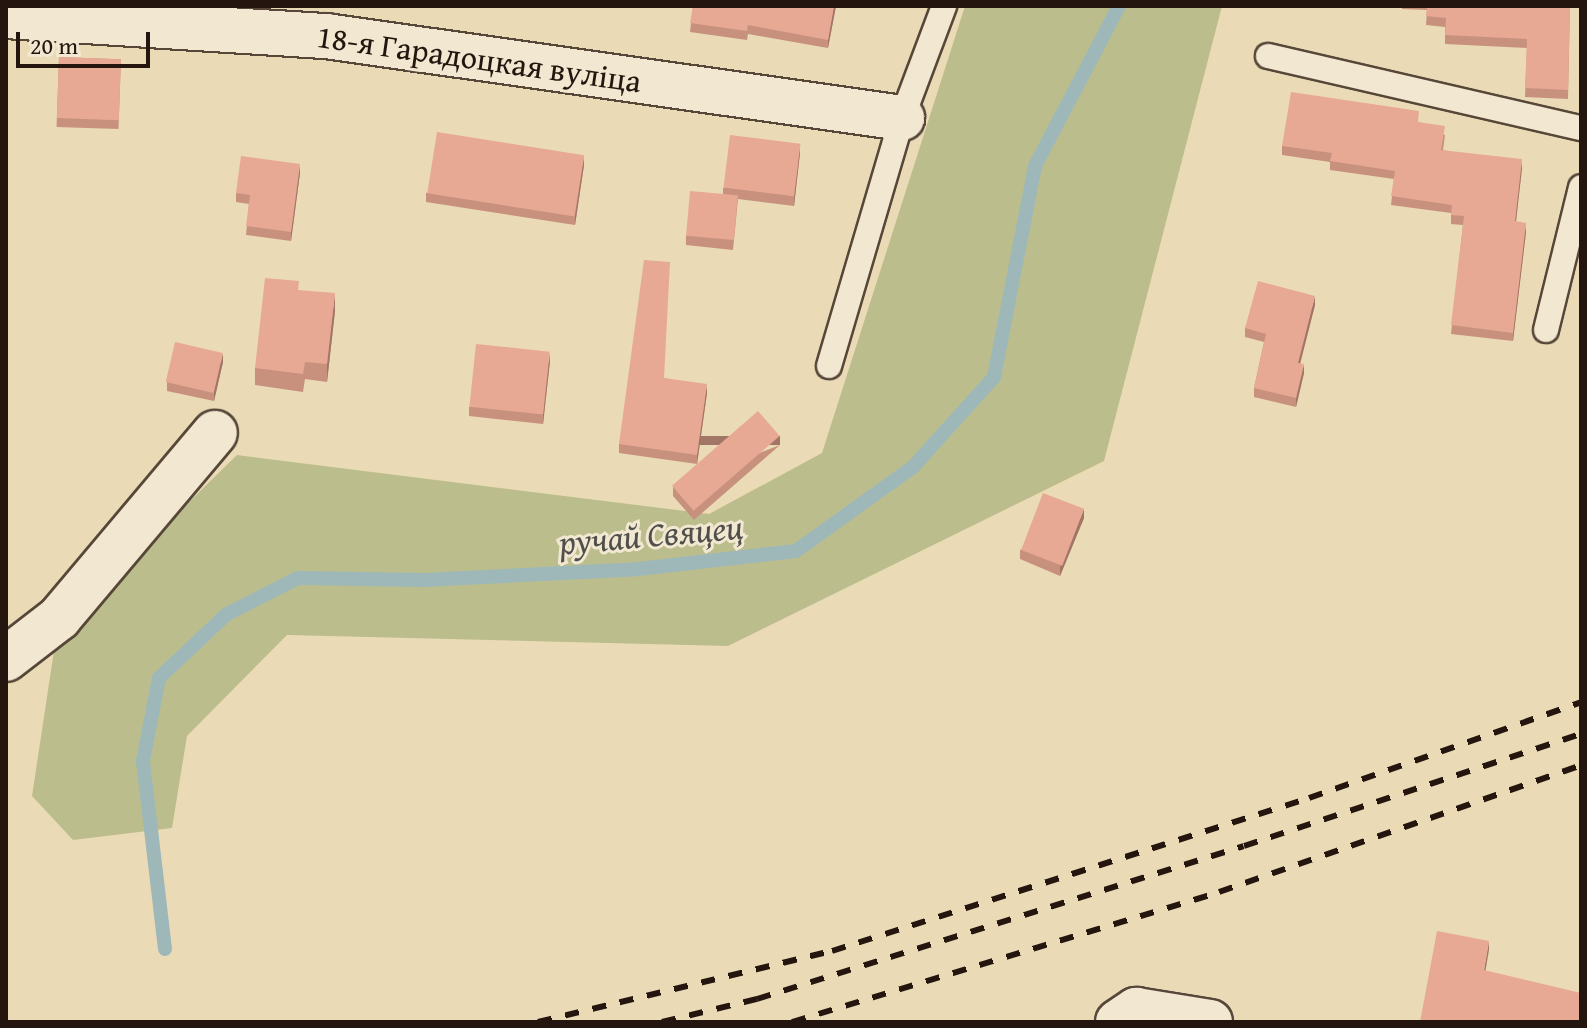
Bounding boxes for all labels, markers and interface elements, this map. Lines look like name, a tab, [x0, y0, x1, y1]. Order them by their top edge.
scale bar	[20, 16, 154, 66]
street label: 18-я Гарадоцкая вуліца	[314, 17, 644, 101]
text: 20 m	[30, 28, 78, 63]
water label: ручай Свяцец	[558, 506, 744, 562]

